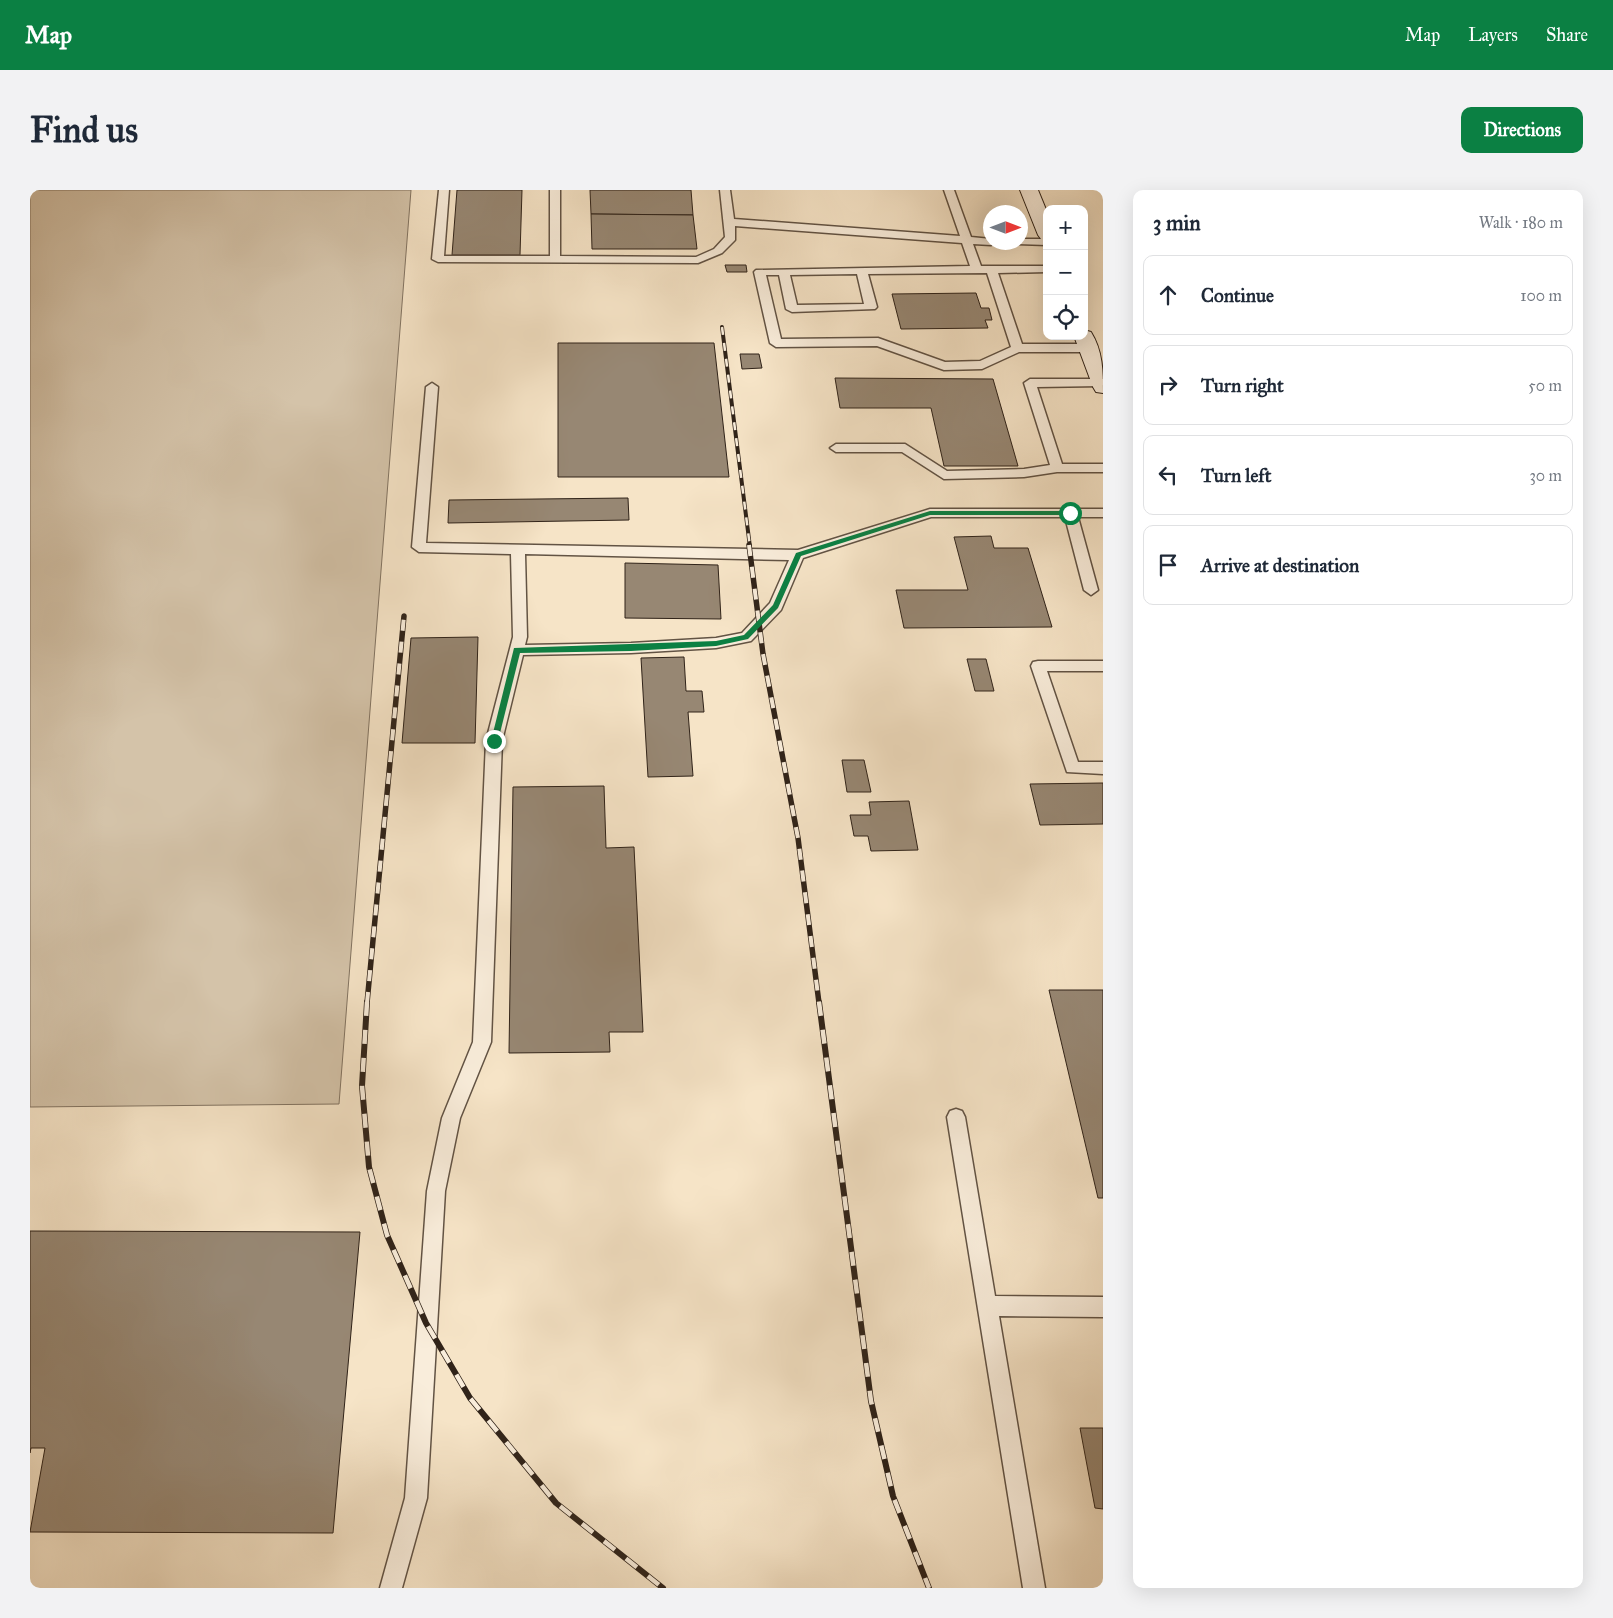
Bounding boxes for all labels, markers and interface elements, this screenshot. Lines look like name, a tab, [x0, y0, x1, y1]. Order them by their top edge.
text: Map	[25, 20, 72, 50]
text: Map	[1405, 24, 1440, 46]
text: Layers	[1468, 24, 1518, 46]
text: Share	[1546, 24, 1588, 46]
button: Directions	[1461, 107, 1583, 153]
text: Find us	[30, 109, 138, 152]
north arrow	[983, 205, 1028, 250]
map controls	[1043, 205, 1088, 340]
button: +	[1043, 205, 1088, 250]
text: 3 min	[1153, 210, 1201, 236]
text: Walk · 180 m	[1479, 213, 1563, 232]
button: −	[1043, 250, 1088, 295]
icon: ahead	[1154, 281, 1182, 309]
text: Continue	[1201, 284, 1274, 307]
text: 100 m	[1520, 286, 1562, 305]
button: locate	[1043, 295, 1088, 340]
icon: right	[1154, 371, 1182, 399]
text: Turn right	[1201, 374, 1284, 397]
text: 50 m	[1528, 376, 1562, 395]
icon: left	[1154, 461, 1182, 489]
text: Turn left	[1201, 464, 1271, 487]
text: 30 m	[1529, 466, 1562, 485]
route start	[1059, 502, 1082, 525]
icon: arrive	[1154, 551, 1182, 579]
text: Arrive at destination	[1201, 554, 1359, 577]
route end	[483, 730, 506, 753]

